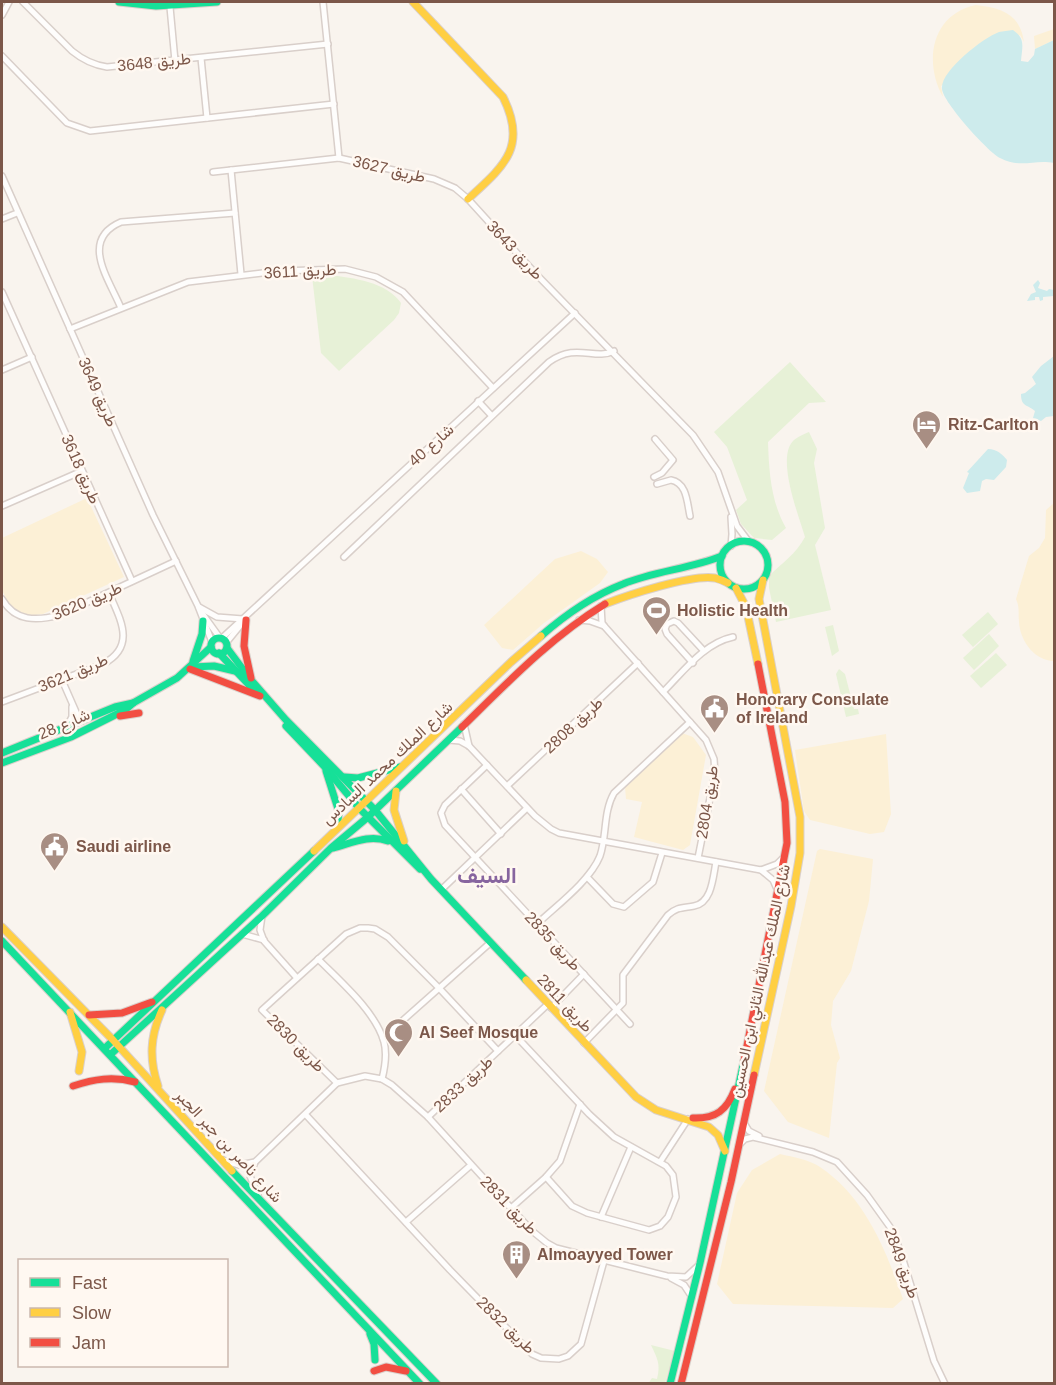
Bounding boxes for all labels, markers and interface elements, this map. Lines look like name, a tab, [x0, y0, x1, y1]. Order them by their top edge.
street label: طريق 3648	[116, 50, 192, 76]
street label: طريق 3627	[351, 152, 427, 188]
street label: طريق 3643	[482, 217, 546, 284]
street label: طريق 3611	[263, 261, 337, 283]
street label: طريق 3649	[73, 355, 121, 430]
hotel icon: Ritz-Carlton	[911, 408, 943, 450]
place label: Ritz-Carlton	[948, 416, 1039, 433]
street label: شارع 40	[405, 420, 459, 472]
street label: طريق 3618	[56, 432, 104, 507]
street label: طريق 3620	[50, 579, 125, 625]
sports icon: Holistic Health	[640, 594, 672, 636]
place label: Holistic Health	[677, 602, 788, 619]
street label: طريق 3621	[36, 651, 111, 697]
place label: Honorary Consulate of Ireland	[736, 691, 889, 726]
public building icon: Honorary Consulate of Ireland	[699, 692, 731, 734]
street label: طريق 2808	[540, 694, 607, 758]
street label: شارع الملك محمد السادس	[318, 698, 458, 830]
street label: شارع 28	[36, 706, 94, 745]
street label: طريق 2804	[693, 764, 723, 840]
public building icon: Saudi airline	[39, 830, 71, 872]
place label: Saudi airline	[76, 838, 171, 855]
district label: السيف	[457, 863, 517, 888]
street label: شارع الملك عبدالله الثاني ابن الحسين	[726, 863, 798, 1100]
street label: طريق 2835	[520, 908, 584, 975]
street label: طريق 2811	[533, 971, 596, 1037]
street label: طريق 2830	[262, 1011, 328, 1077]
mosque icon: Al Seef Mosque	[382, 1016, 414, 1058]
place label: Al Seef Mosque	[419, 1024, 538, 1041]
street label: طريق 2833	[430, 1053, 497, 1117]
street label: شارع ناصر بن جبر الجبر	[169, 1085, 286, 1208]
street label: طريق 2831	[476, 1172, 541, 1239]
street label: طريق 2849	[879, 1225, 923, 1301]
building icon: Almoayyed Tower	[500, 1238, 532, 1280]
place label: Almoayyed Tower	[537, 1246, 673, 1263]
legend	[18, 1259, 228, 1367]
text: Fast	[72, 1273, 107, 1293]
street label: طريق 2832	[472, 1293, 539, 1358]
text: Slow	[72, 1303, 112, 1323]
text: Jam	[72, 1333, 106, 1353]

